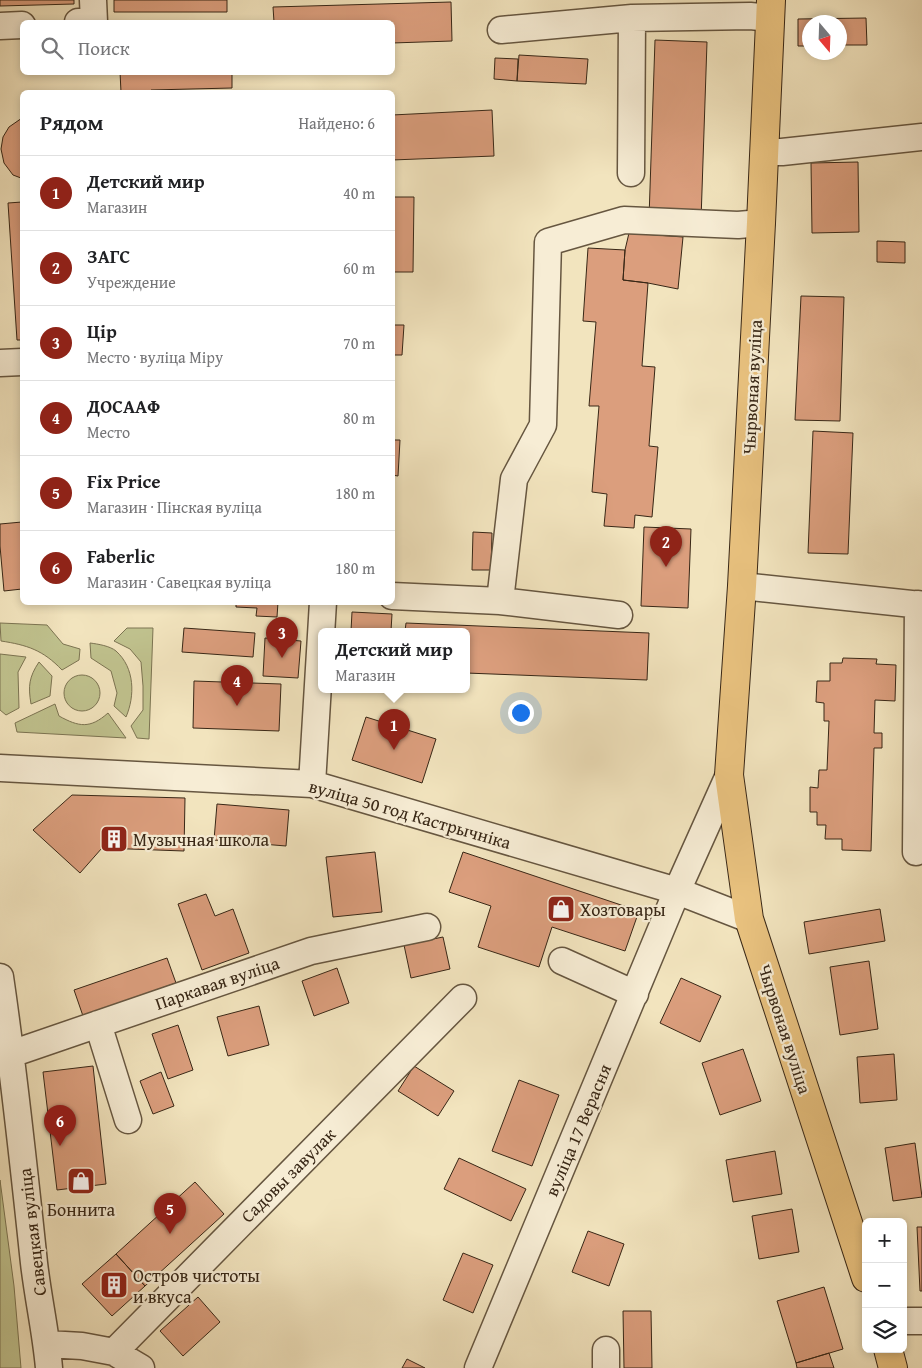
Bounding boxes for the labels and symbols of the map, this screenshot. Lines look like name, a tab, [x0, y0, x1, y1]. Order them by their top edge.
north arrow	[802, 15, 847, 60]
street label: Чырвоная вуліца	[735, 318, 769, 455]
pin: 2	[650, 526, 682, 567]
pin: 3	[266, 617, 298, 658]
pin: 4	[221, 665, 253, 706]
your location	[508, 700, 534, 726]
pin: 1	[378, 709, 410, 750]
street label: вуліца 50 год Кастрычніка	[306, 772, 515, 856]
building icon: Музычная школа	[99, 824, 129, 854]
place label: Музычная школа	[133, 826, 270, 853]
shop icon: Хозтовары	[546, 894, 576, 924]
place label: Хозтовары	[580, 896, 666, 923]
street label: Паркавая вуліца	[151, 949, 283, 1017]
street label: Чырвоная вуліца	[751, 961, 819, 1098]
street label: вуліца 17 Верасня	[538, 1060, 618, 1200]
pin: 6	[44, 1105, 76, 1146]
street label: Садовы завулак	[234, 1121, 342, 1229]
street label: Савецкая вуліца	[11, 1166, 53, 1297]
shop icon: Боннита	[66, 1166, 96, 1196]
pin: 5	[154, 1193, 186, 1234]
place label: Боннита	[47, 1196, 116, 1223]
place label: Остров чистоты и вкуса	[133, 1262, 260, 1310]
building icon: Остров чистоты и вкуса	[99, 1270, 129, 1300]

